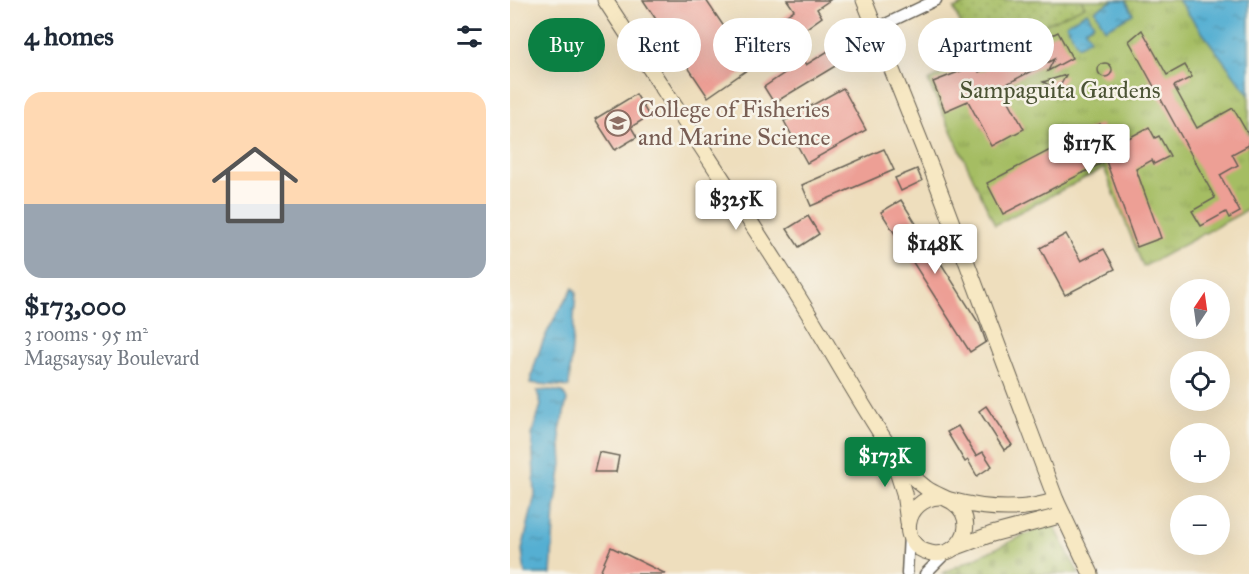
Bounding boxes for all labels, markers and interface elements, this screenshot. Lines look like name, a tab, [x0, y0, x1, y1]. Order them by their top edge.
chip: Buy	[528, 18, 605, 72]
chip: Rent	[617, 18, 701, 72]
chip: Filters	[713, 18, 812, 72]
chip: New	[824, 18, 906, 72]
chip: Apartment	[918, 18, 1054, 72]
text: 4 homes	[24, 20, 114, 52]
icon: filters	[453, 20, 486, 53]
park label: Sampaguita Gardens	[959, 75, 1161, 105]
place label: College of Fisheries and Marine Science	[638, 94, 830, 152]
school or university icon: College of Fisheries and Marine Science	[603, 108, 633, 138]
pin: $117K	[1047, 124, 1131, 175]
icon: home	[201, 131, 309, 239]
text: $117K	[1063, 131, 1115, 155]
pin: $325K	[694, 180, 778, 231]
text: $325K	[709, 187, 763, 211]
pin: $148K	[893, 224, 977, 275]
text: $148K	[907, 231, 963, 255]
north arrow	[1170, 279, 1230, 339]
map controls	[1170, 279, 1230, 555]
text: $173,000	[24, 290, 126, 322]
text: 3 rooms · 95 m²	[24, 322, 148, 346]
text: Magsaysay Boulevard	[24, 346, 200, 370]
button: locate	[1170, 351, 1230, 411]
button: +	[1170, 423, 1230, 483]
pin: $173K	[843, 437, 927, 488]
text: $173K	[859, 444, 911, 468]
button: −	[1170, 495, 1230, 555]

